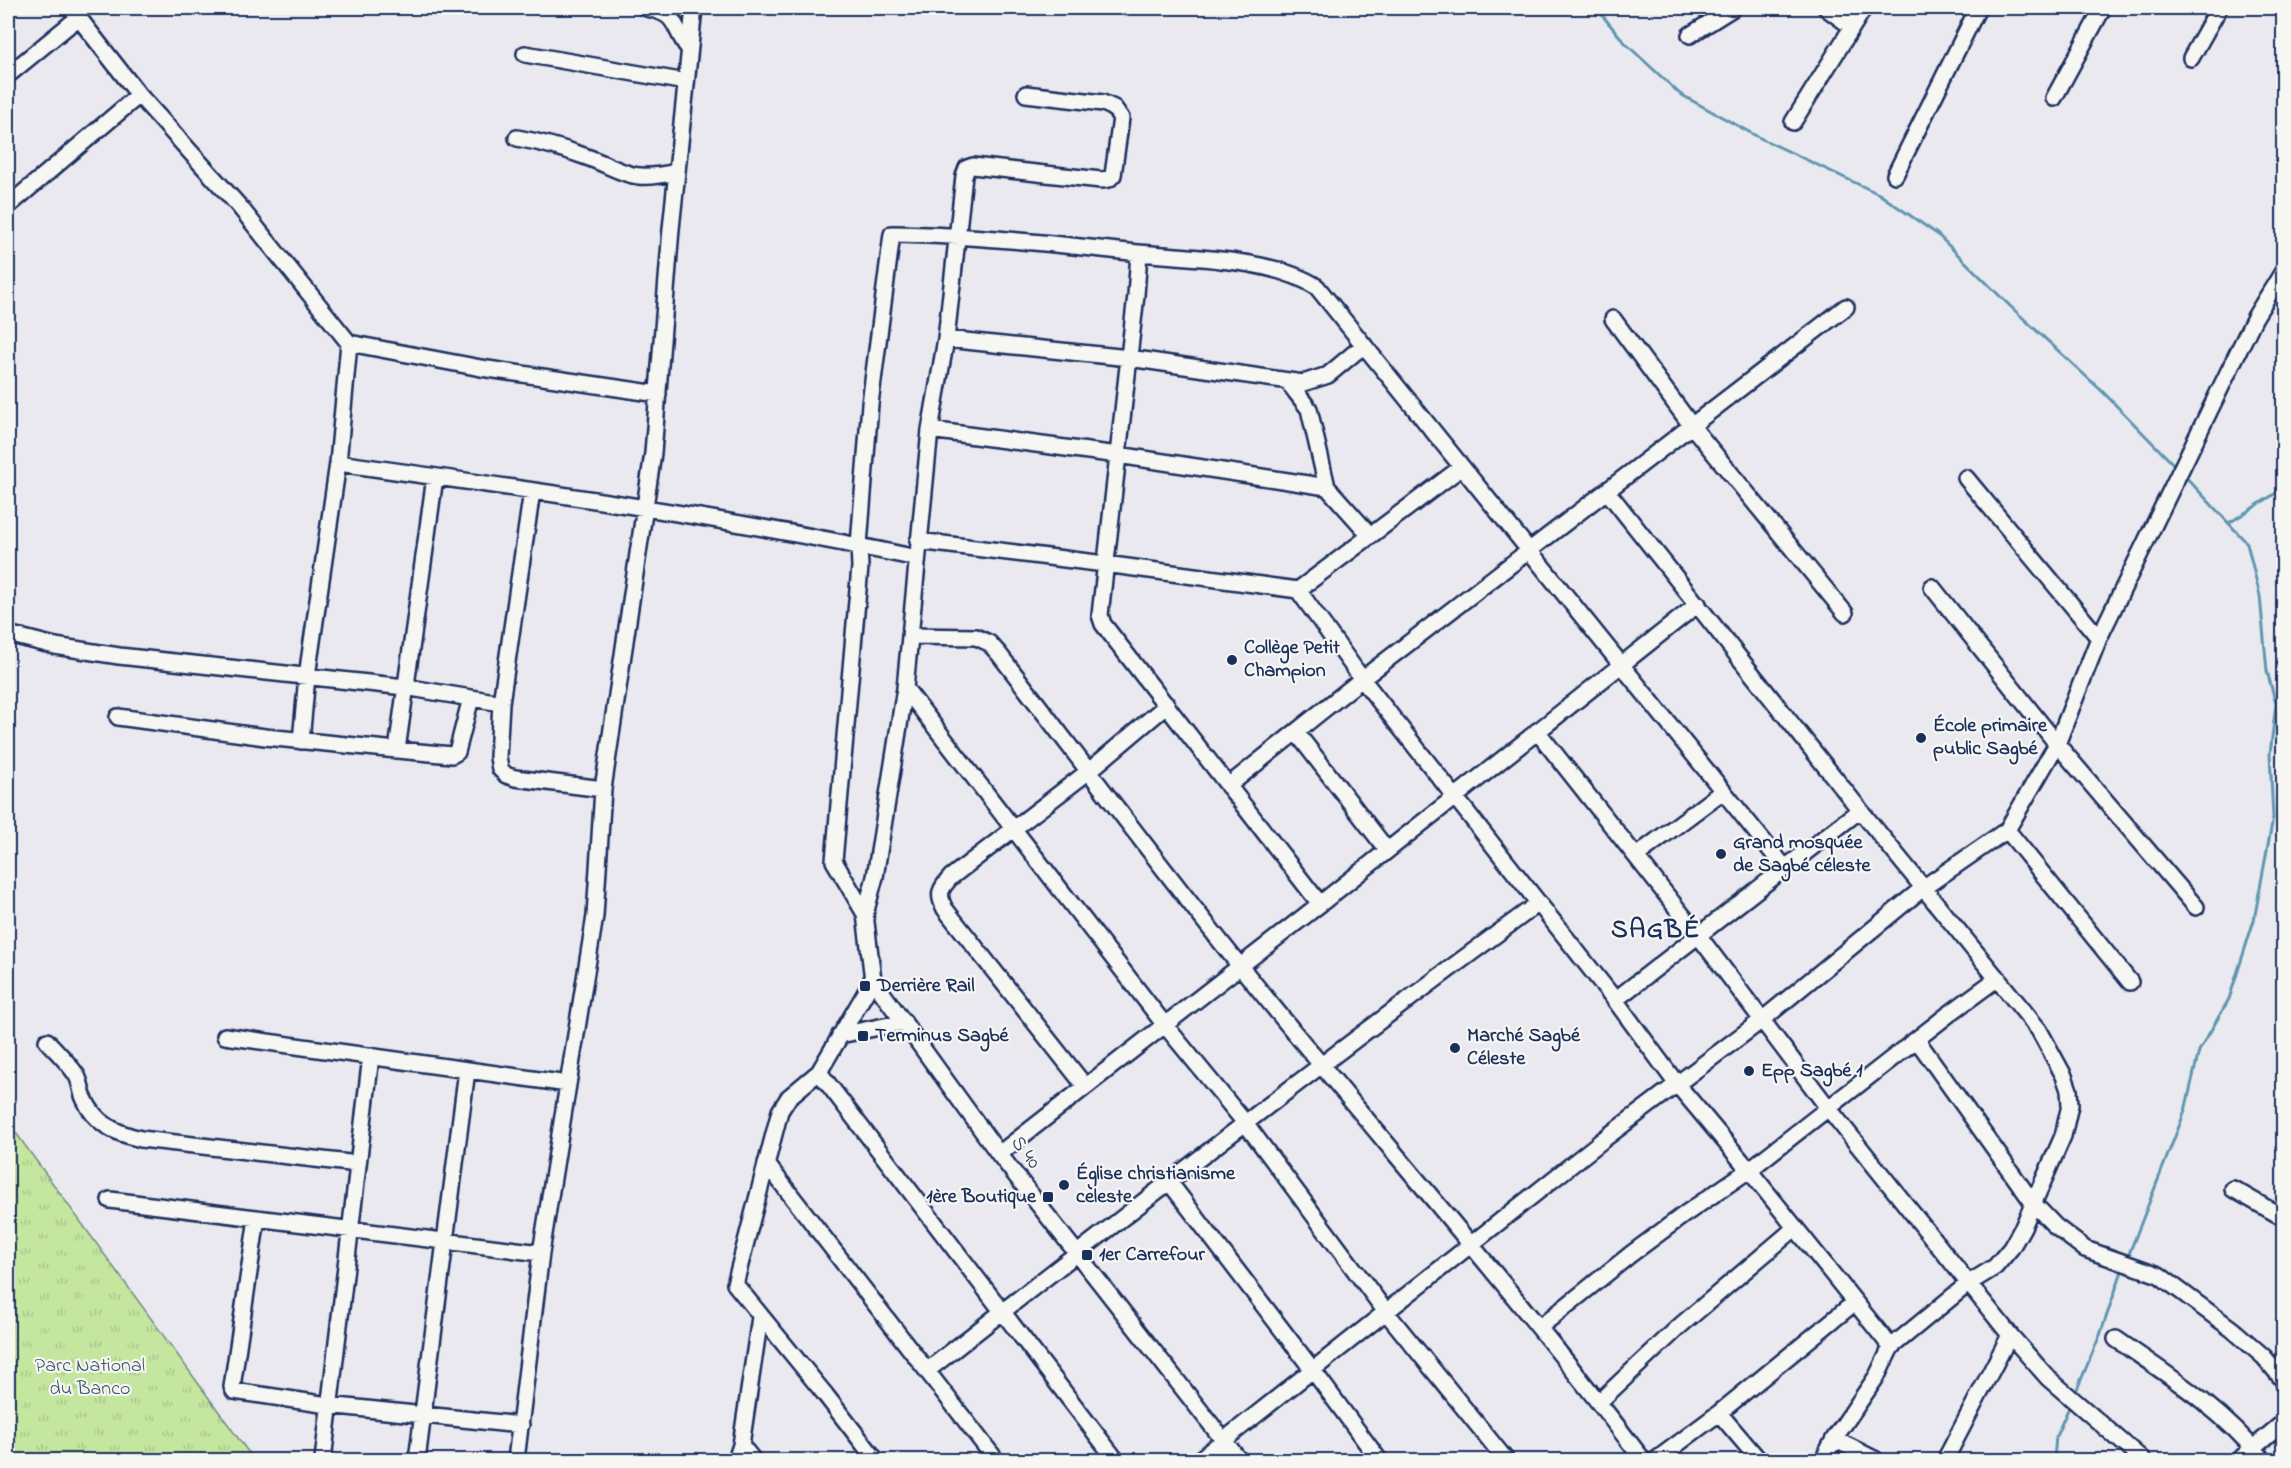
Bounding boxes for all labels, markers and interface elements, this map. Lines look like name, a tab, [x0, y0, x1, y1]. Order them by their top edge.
place label: Collège Petit Champion	[1244, 634, 1340, 686]
marker: Collège Petit Champion	[1225, 653, 1239, 667]
place label: École primaire public Sagbé	[1933, 712, 2048, 765]
marker: École primaire public Sagbé	[1914, 731, 1928, 745]
place label: Grand mosquée de Sagbé céleste	[1733, 829, 1872, 882]
marker: Grand mosquée de Sagbé céleste	[1714, 847, 1728, 861]
district label: SAGBÉ	[1611, 912, 1701, 950]
place label: Derrière Rail	[876, 972, 975, 1001]
marker: Derrière Rail	[858, 979, 872, 993]
place label: Terminus Sagbé	[875, 1022, 1010, 1052]
place label: Marché Sagbé Céleste	[1467, 1022, 1581, 1074]
marker: Terminus Sagbé	[856, 1029, 870, 1043]
marker: Marché Sagbé Céleste	[1448, 1041, 1462, 1055]
place label: Epp Sagbé 1	[1761, 1057, 1863, 1087]
marker: Epp Sagbé 1	[1742, 1064, 1756, 1078]
street label: S 40	[1003, 1130, 1047, 1176]
place label: Église christianisme celeste	[1076, 1160, 1236, 1212]
marker: Église christianisme celeste	[1057, 1178, 1071, 1192]
place label: 1ère Boutique	[926, 1183, 1037, 1212]
marker: 1ère Boutique	[1041, 1190, 1055, 1204]
place label: 1er Carrefour	[1099, 1241, 1206, 1270]
marker: 1er Carrefour	[1080, 1248, 1094, 1262]
park label: Parc National du Banco	[35, 1352, 145, 1404]

